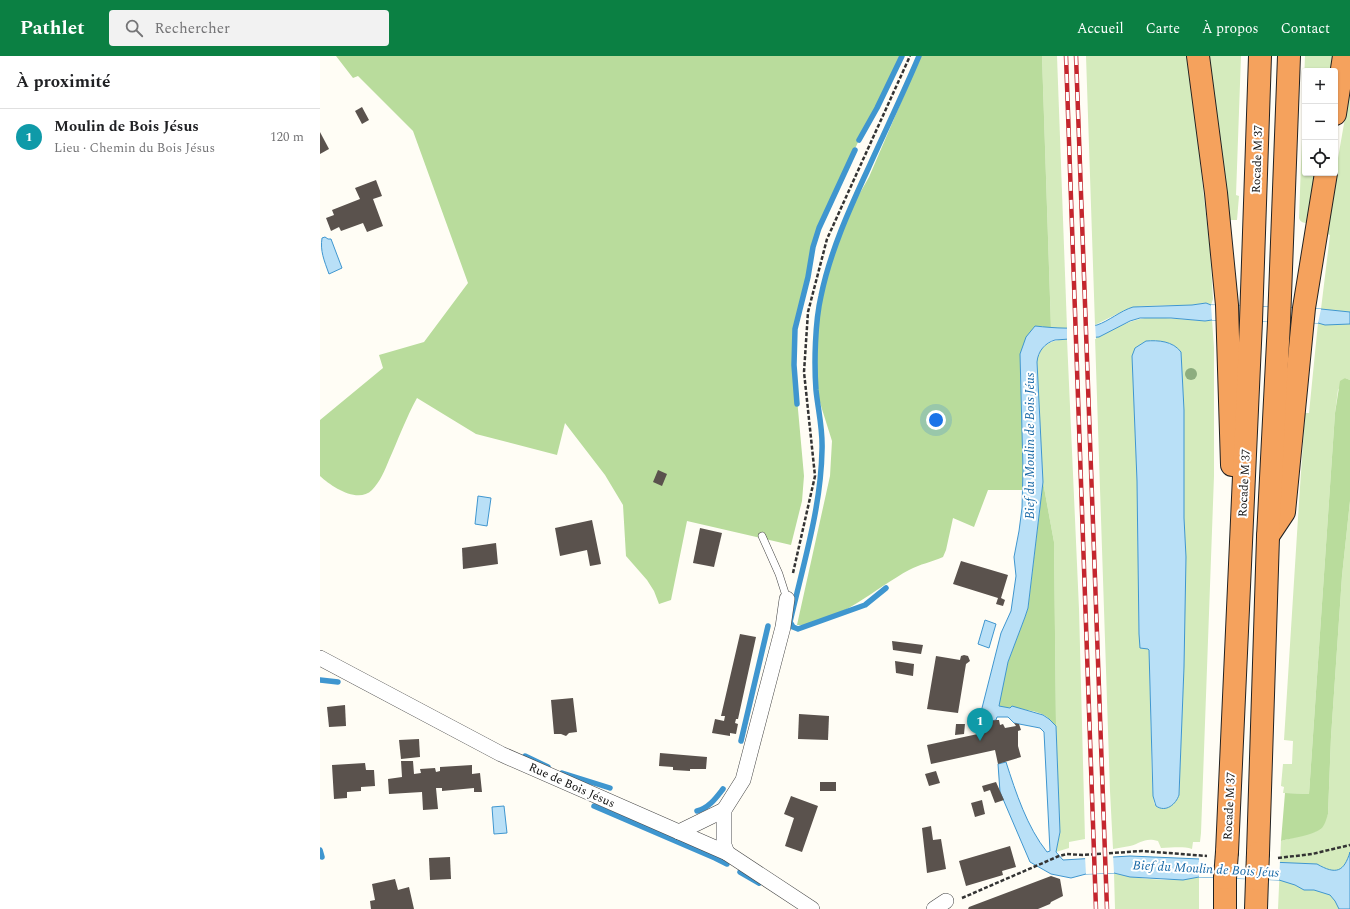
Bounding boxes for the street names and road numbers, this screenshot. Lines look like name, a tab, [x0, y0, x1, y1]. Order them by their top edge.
street label: Rocade M 37	[1247, 125, 1268, 193]
street label: Rocade M 37	[1233, 449, 1256, 518]
street label: Rue de Bois Jésus	[526, 758, 618, 813]
street label: Rocade M 37	[1218, 772, 1241, 841]

